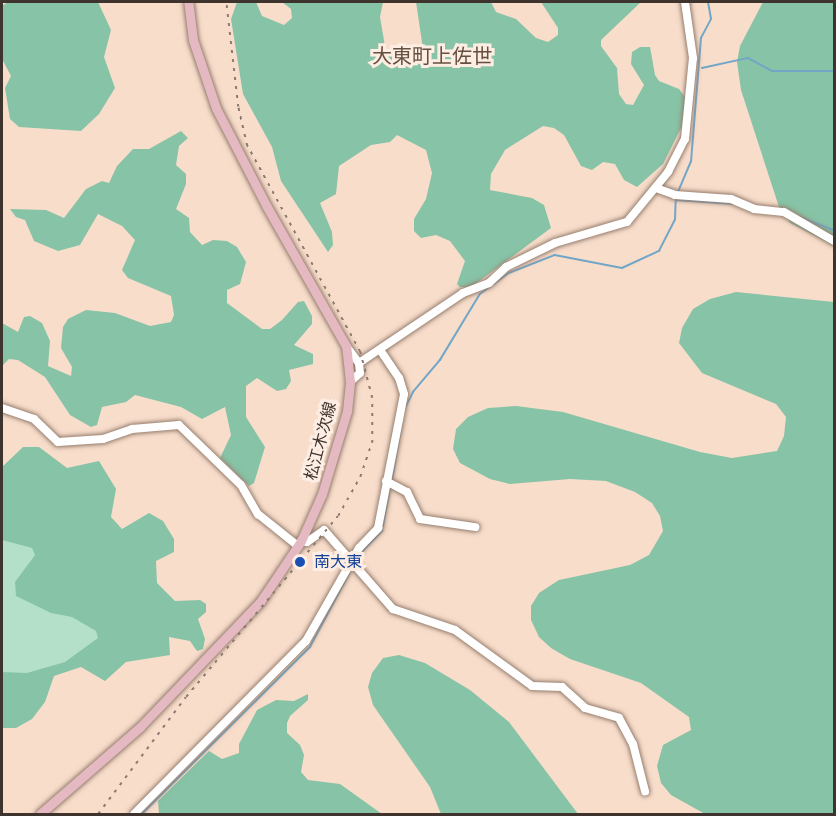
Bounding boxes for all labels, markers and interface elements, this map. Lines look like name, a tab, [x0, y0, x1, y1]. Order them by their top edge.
district label: 大東町上佐世	[372, 44, 492, 68]
street label: 松江木次線	[301, 400, 341, 482]
place label: 南大東	[314, 552, 362, 572]
marker: 南大東	[291, 553, 309, 571]

